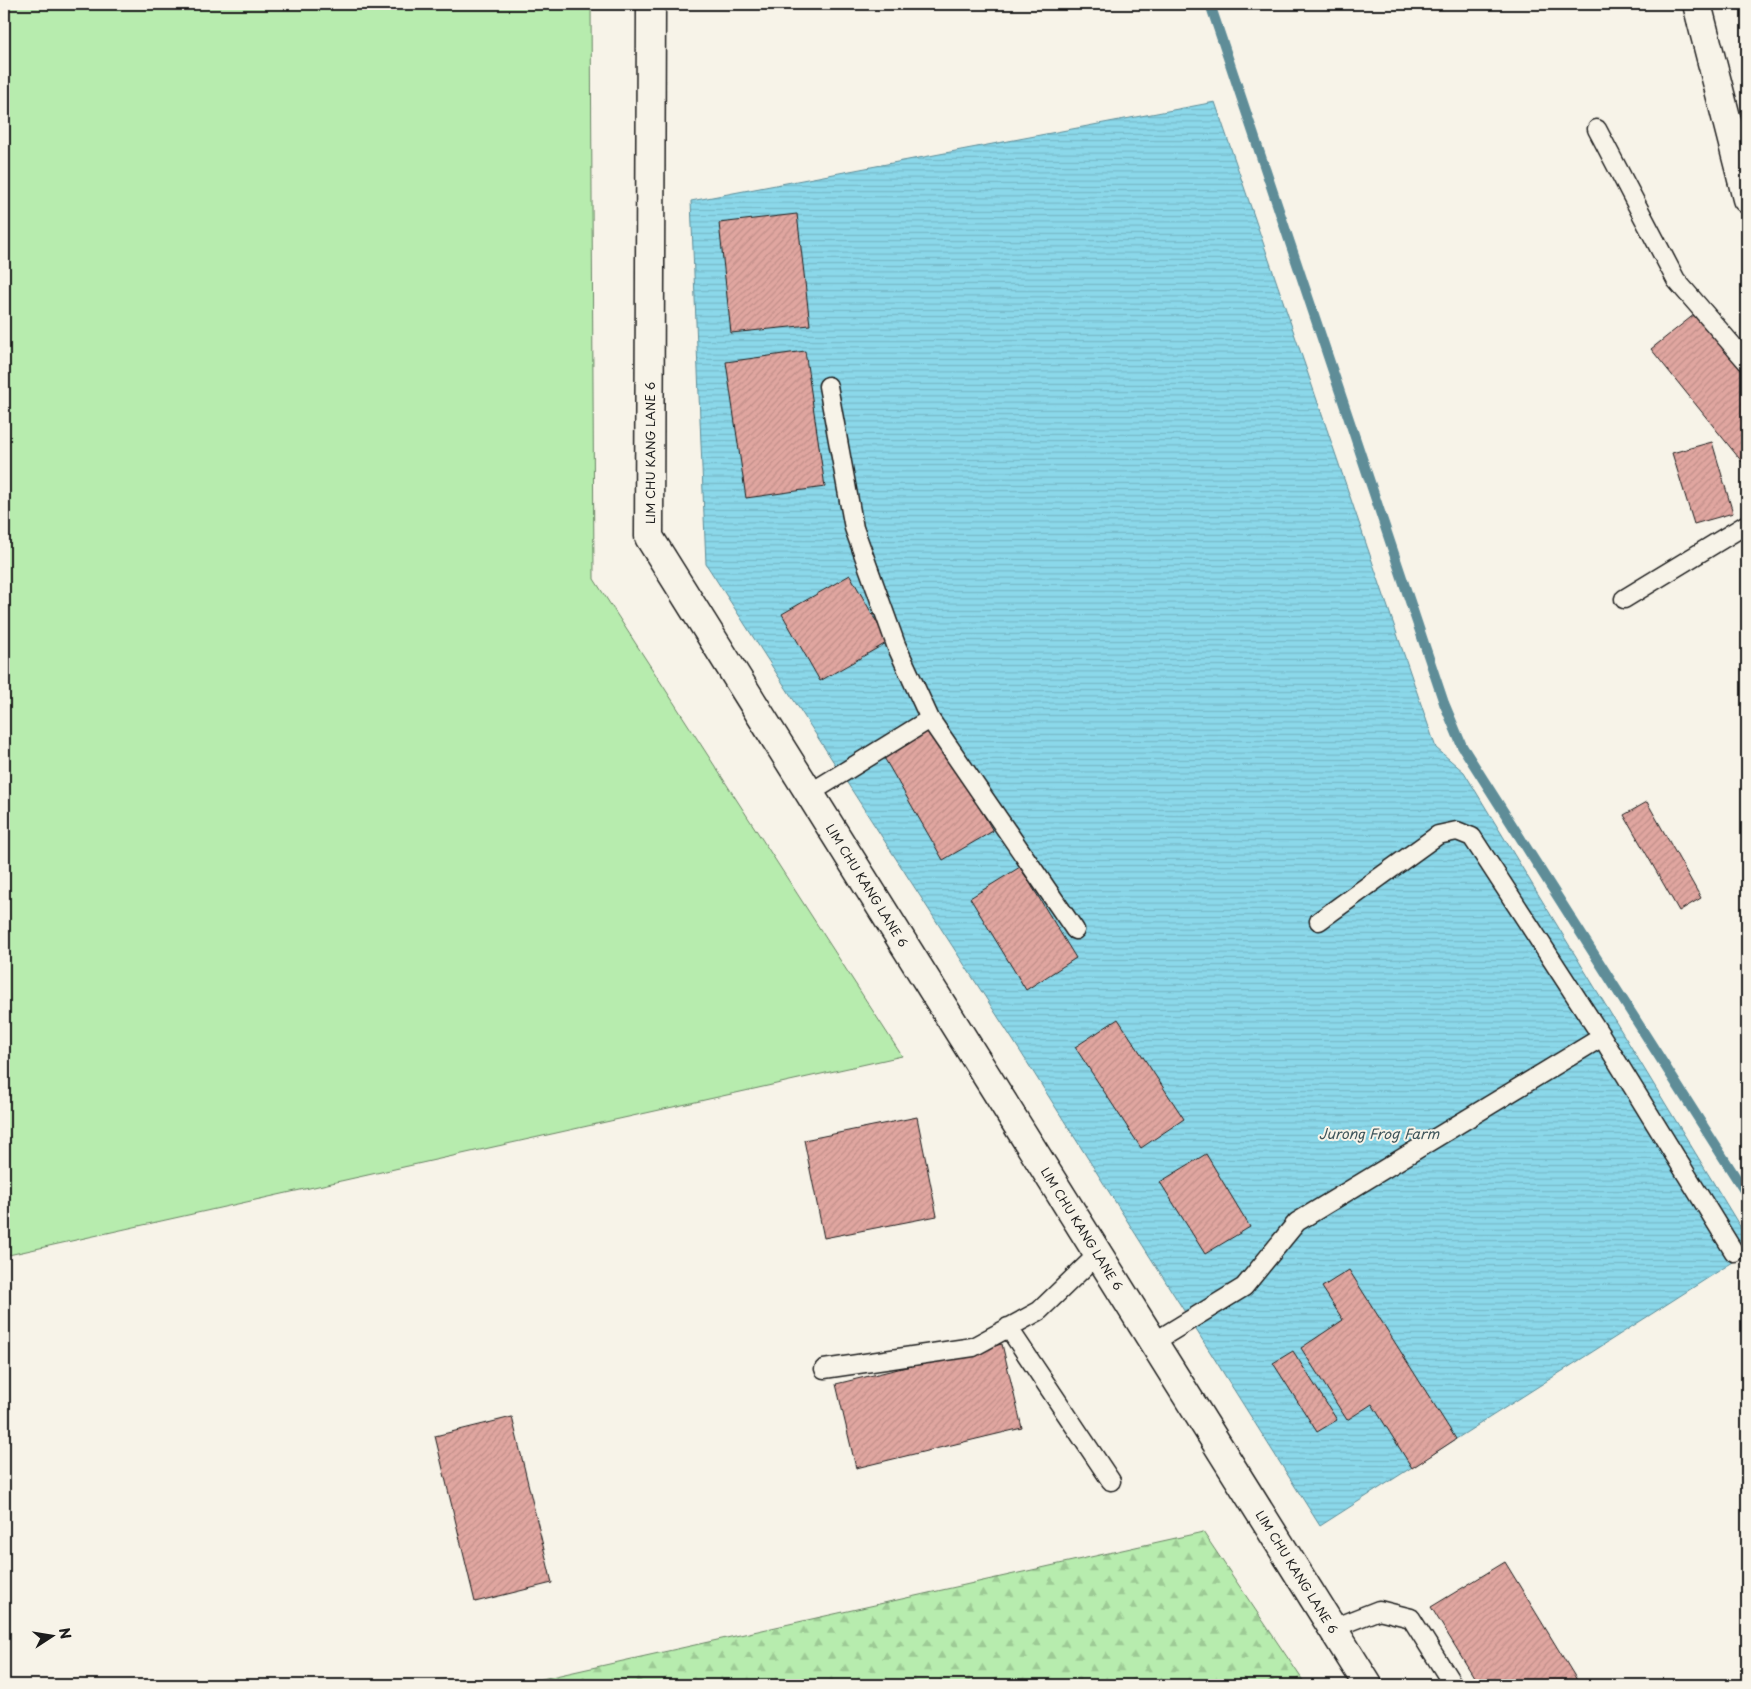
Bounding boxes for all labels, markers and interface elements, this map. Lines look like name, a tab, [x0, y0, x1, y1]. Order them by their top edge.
street label: LIM CHU KANG LANE 6	[641, 382, 659, 524]
street label: LIM CHU KANG LANE 6	[822, 820, 913, 950]
water label: Jurong Frog Farm	[1319, 1123, 1440, 1144]
street label: LIM CHU KANG LANE 6	[1037, 1163, 1128, 1294]
street label: LIM CHU KANG LANE 6	[1252, 1507, 1342, 1637]
north arrow	[28, 1612, 78, 1662]
text: N	[54, 1626, 77, 1641]

